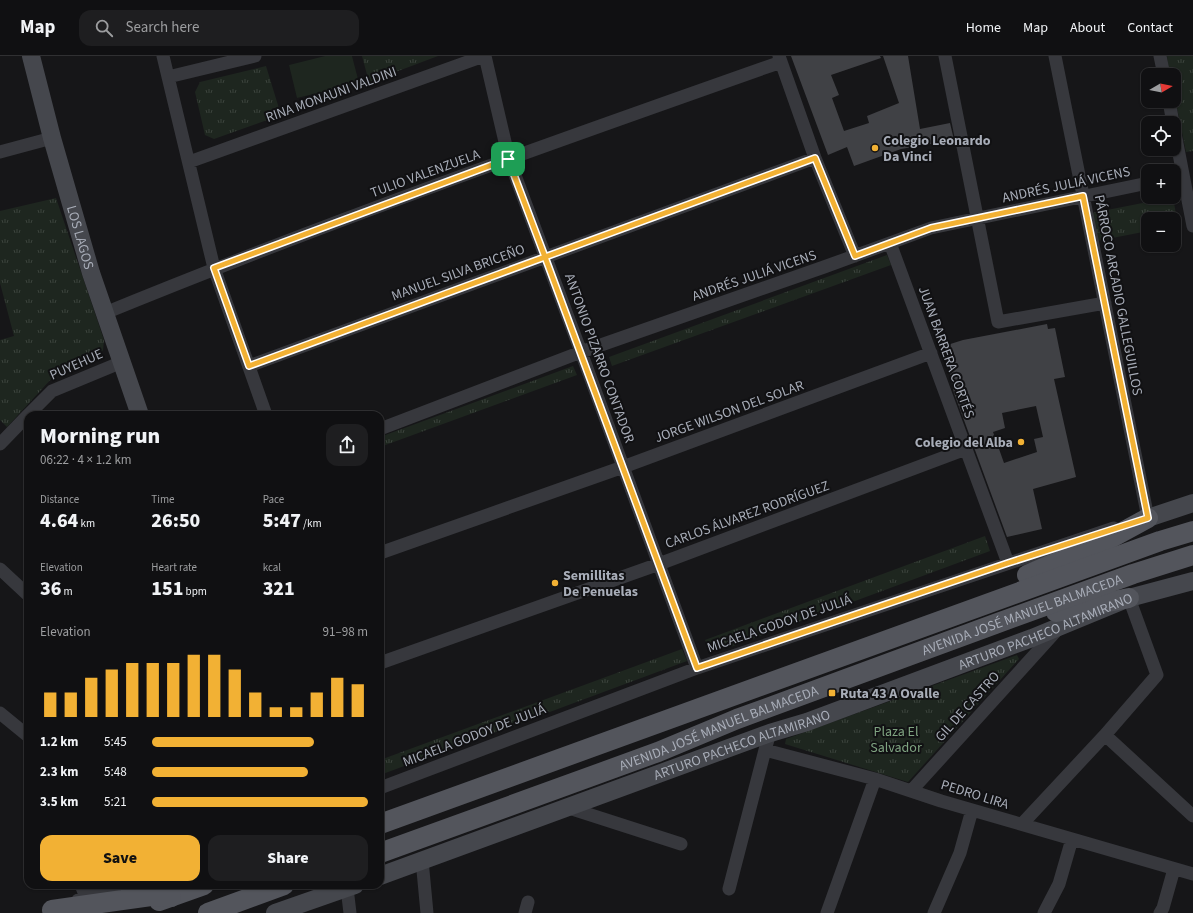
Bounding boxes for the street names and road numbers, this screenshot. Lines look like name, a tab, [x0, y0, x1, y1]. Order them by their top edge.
street label: RINA MONAUNI VALDINI	[263, 62, 400, 128]
street label: TULIO VALENZUELA	[368, 145, 483, 203]
street label: ANDRÉS JULIÁ VICENS	[1000, 162, 1132, 208]
street label: PÁRROCO ARCADIO GALLEGUILLOS	[1089, 193, 1147, 397]
street label: LOS LAGOS	[61, 203, 98, 272]
street label: MANUEL SILVA BRICEÑO	[389, 239, 528, 306]
street label: ANDRÉS JULIÁ VICENS	[689, 245, 819, 307]
street label: ANTONIO PIZARRO CONTADOR	[559, 271, 639, 446]
street label: JUAN BARRERA CORTÉS	[913, 283, 979, 421]
street label: PUYEHUE	[47, 344, 106, 386]
street label: JORGE WILSON DEL SOLAR	[652, 376, 807, 448]
street label: CARLOS ÁLVAREZ RODRÍGUEZ	[662, 476, 832, 554]
street label: AVENIDA JOSÉ MANUEL BALMACEDA	[919, 570, 1126, 661]
street label: ARTURO PACHECO ALTAMIRANO	[956, 589, 1136, 676]
street label: MICAELA GODOY DE JULIÁ	[704, 590, 855, 658]
street label: GIL DE CASTRO	[931, 667, 1005, 746]
street label: AVENIDA JOSÉ MANUEL BALMACEDA	[617, 681, 822, 776]
street label: MICAELA GODOY DE JULIÁ	[400, 699, 549, 772]
street label: ARTURO PACHECO ALTAMIRANO	[651, 705, 833, 786]
street label: PEDRO LIRA	[938, 775, 1011, 815]

